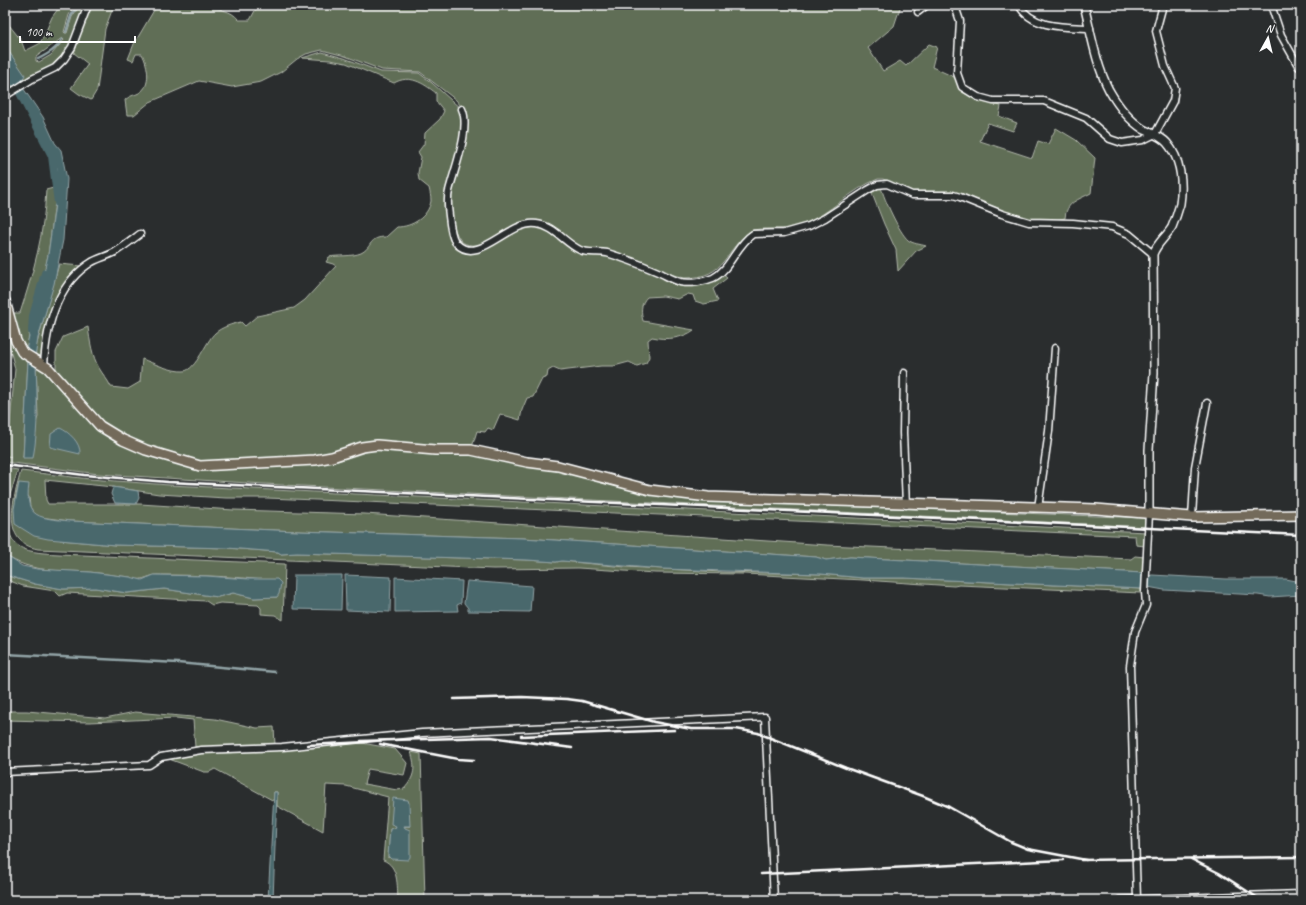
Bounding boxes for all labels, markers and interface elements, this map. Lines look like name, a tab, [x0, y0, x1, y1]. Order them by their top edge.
scale bar	[20, 18, 135, 44]
north arrow	[1248, 18, 1288, 58]
text: N	[1265, 21, 1276, 36]
text: 100 m	[26, 24, 53, 40]

